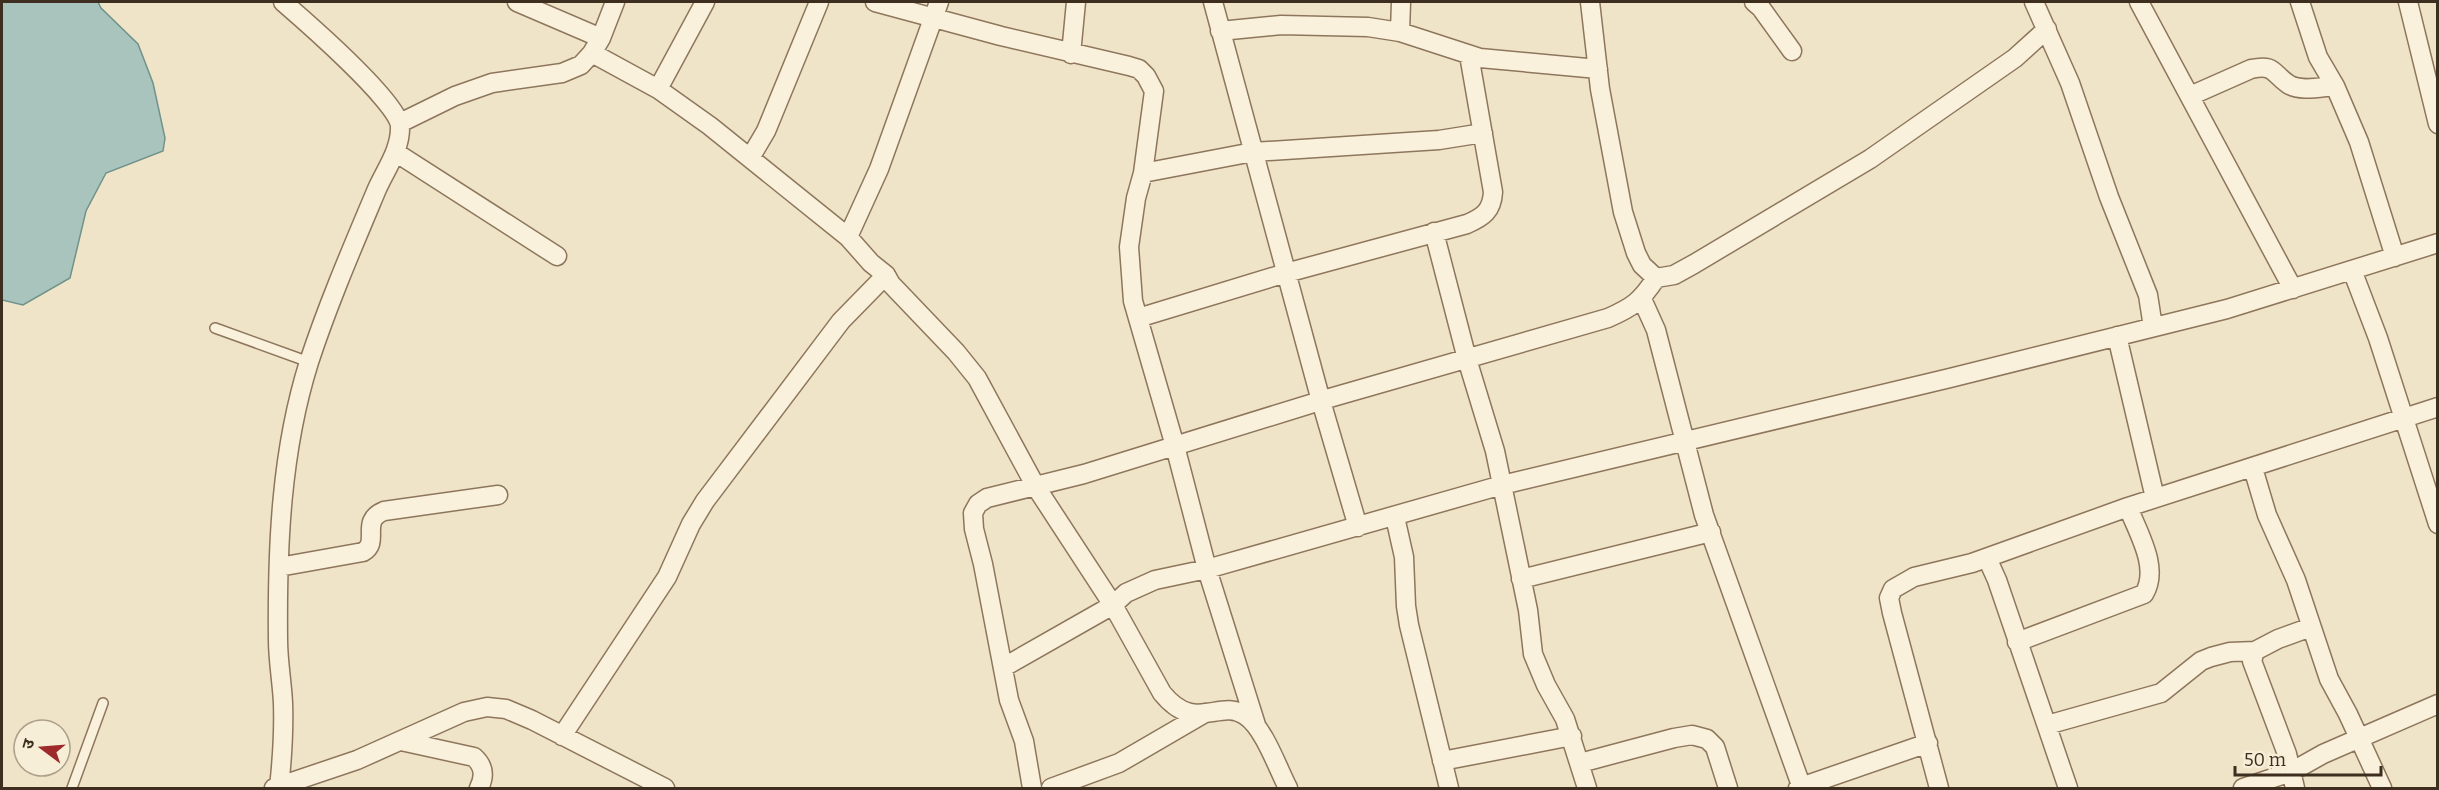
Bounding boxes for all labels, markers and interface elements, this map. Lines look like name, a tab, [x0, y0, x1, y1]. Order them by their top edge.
north arrow	[12, 718, 72, 778]
text: उ	[18, 736, 39, 751]
scale bar	[2235, 739, 2380, 777]
text: 50 m	[2244, 749, 2286, 771]

